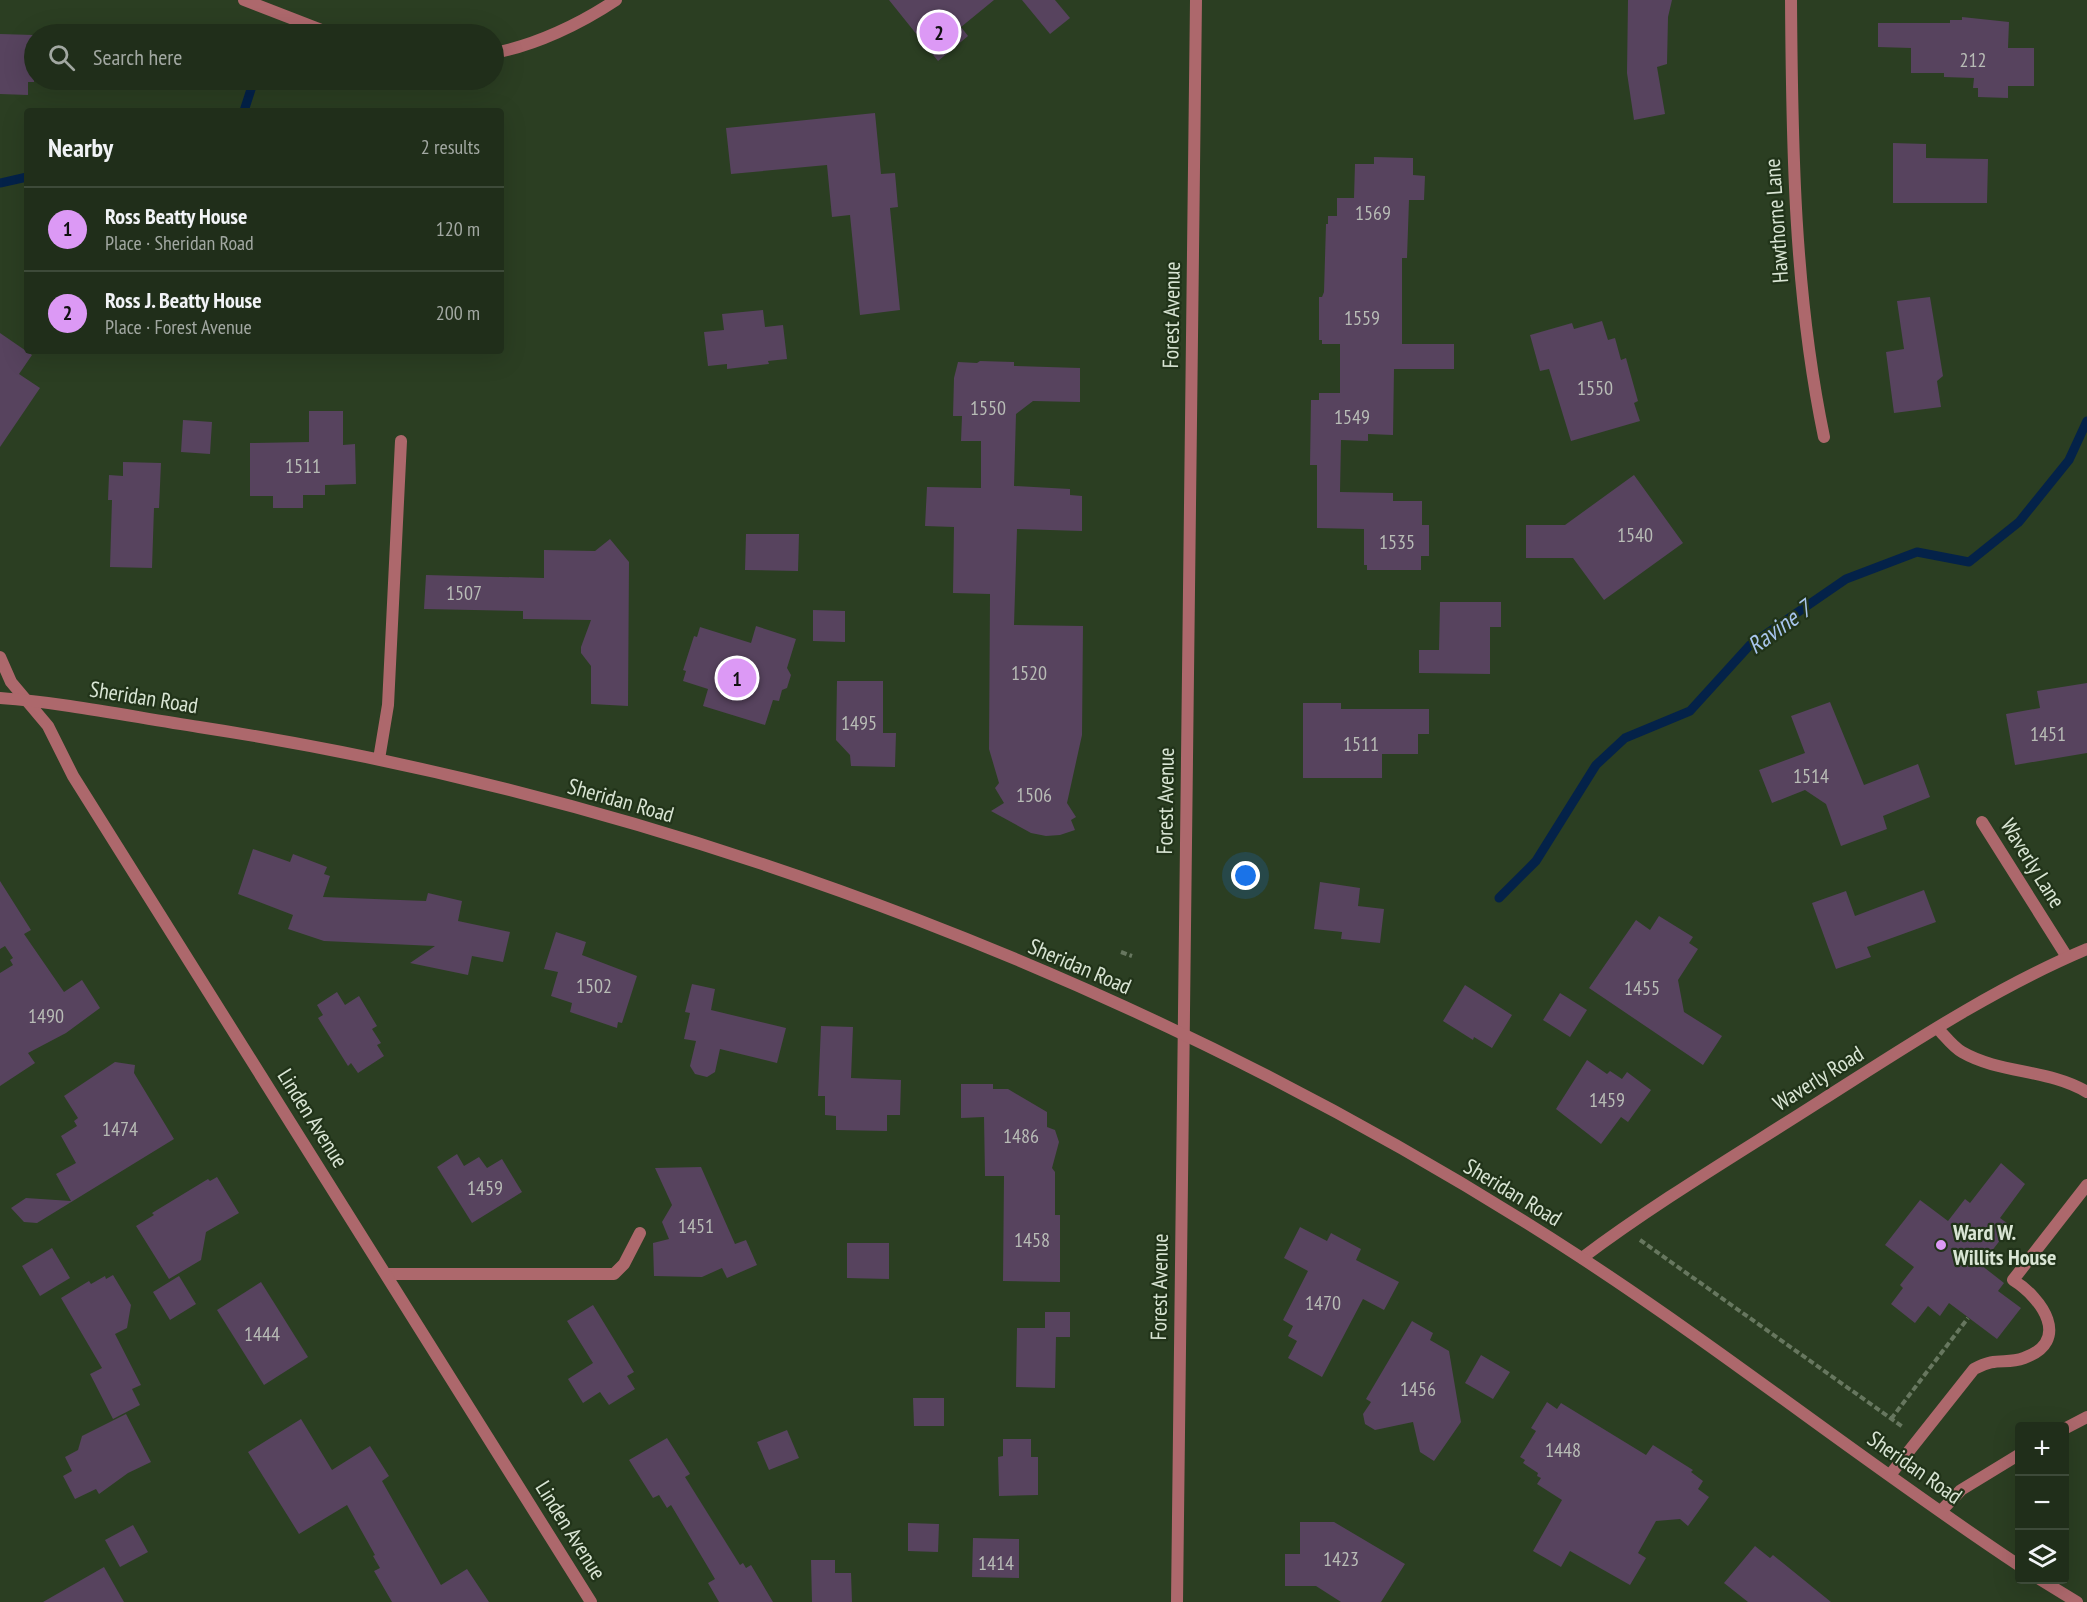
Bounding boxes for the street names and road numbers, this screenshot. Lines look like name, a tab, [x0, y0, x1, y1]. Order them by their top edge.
street label: Hawthorne Lane	[1758, 158, 1794, 284]
street label: Forest Avenue	[1156, 261, 1186, 369]
street label: Sheridan Road	[88, 675, 200, 719]
street label: Forest Avenue	[1150, 747, 1180, 855]
street label: Sheridan Road	[565, 771, 677, 829]
street label: Waverly Lane	[1995, 813, 2071, 913]
street label: Sheridan Road	[1024, 932, 1136, 1000]
street label: Waverly Road	[1768, 1039, 1868, 1117]
street label: Linden Avenue	[272, 1063, 354, 1173]
street label: Sheridan Road	[1459, 1152, 1567, 1232]
street label: Forest Avenue	[1144, 1233, 1174, 1341]
street label: Sheridan Road	[1862, 1424, 1968, 1510]
street label: Linden Avenue	[530, 1475, 612, 1585]

